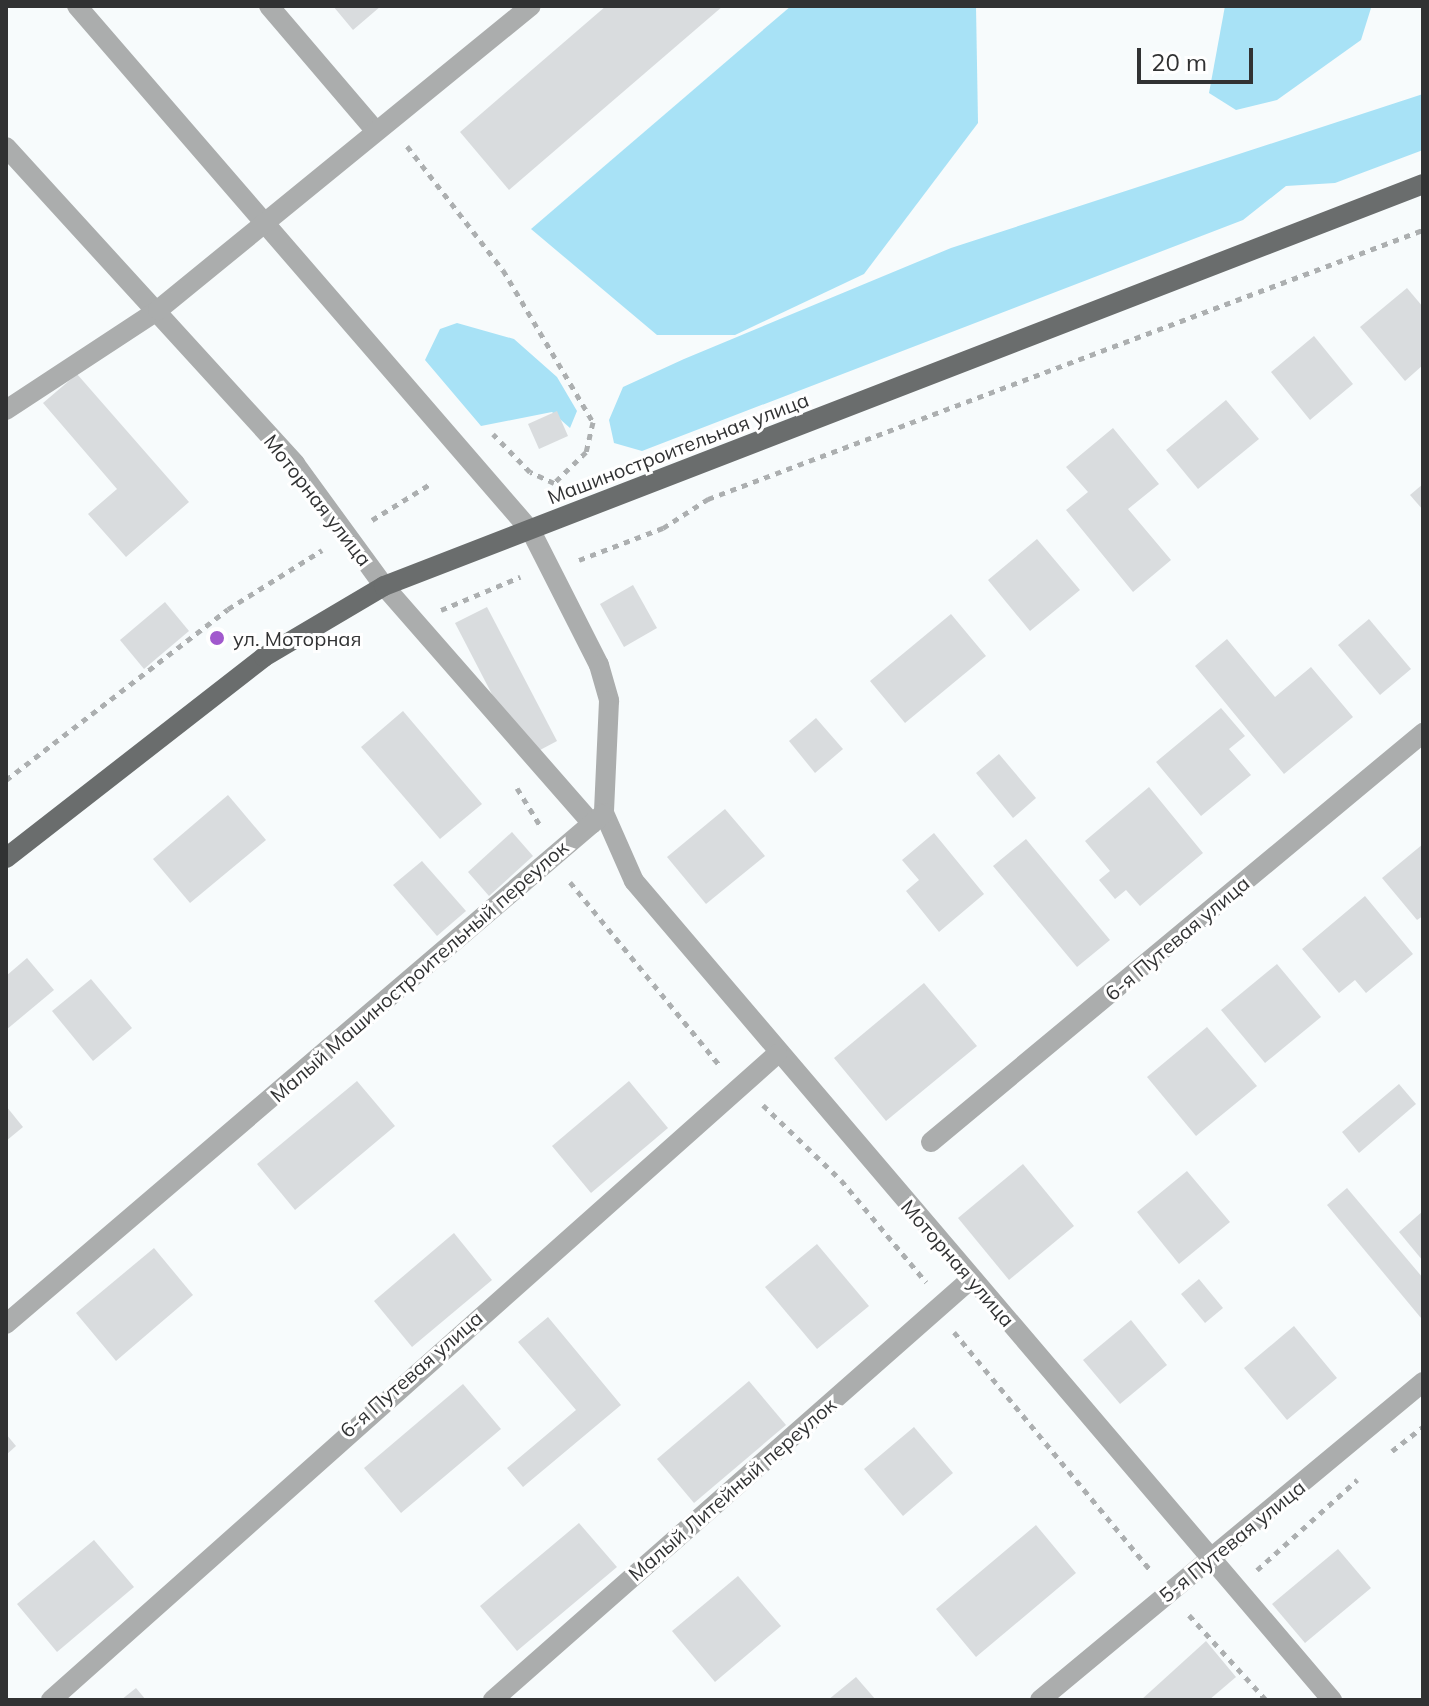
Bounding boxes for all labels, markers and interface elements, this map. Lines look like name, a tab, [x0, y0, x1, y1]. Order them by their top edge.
scale bar	[1141, 32, 1257, 82]
text: 20 m	[1151, 47, 1207, 77]
street label: Машиностроительная улица	[544, 387, 812, 509]
street label: Моторная улица	[259, 429, 377, 571]
place label: ул. Моторная	[233, 626, 362, 650]
marker: ул. Моторная	[208, 629, 226, 647]
street label: Малый Машиностроительный переулок	[265, 835, 573, 1107]
street label: 6-я Путевая улица	[1100, 871, 1254, 1005]
street label: Моторная улица	[896, 1195, 1020, 1331]
street label: 6-я Путевая улица	[335, 1306, 487, 1442]
street label: Малый Литейный переулок	[623, 1392, 841, 1586]
street label: 5-я Путевая улица	[1154, 1475, 1310, 1607]

